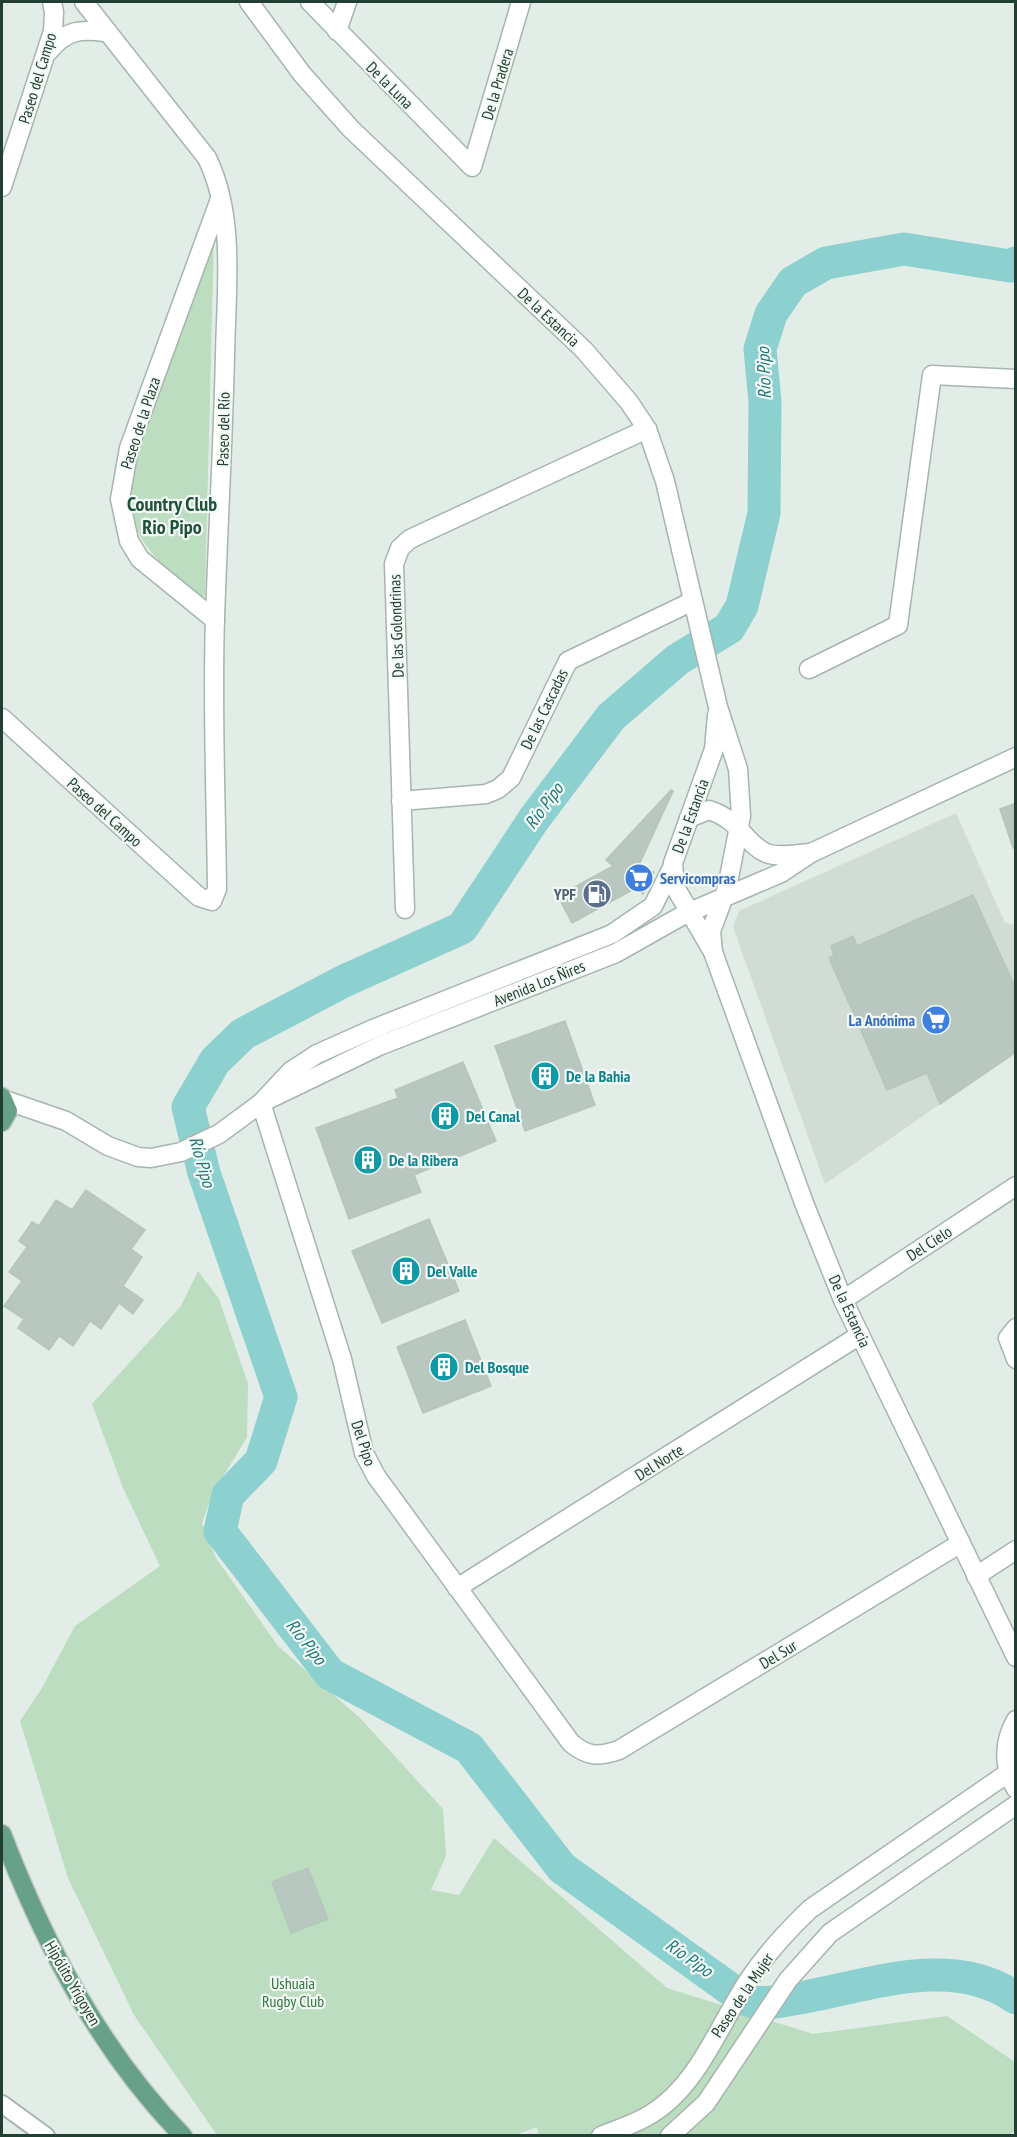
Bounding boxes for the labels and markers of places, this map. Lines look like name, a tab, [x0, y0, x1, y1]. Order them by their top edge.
supermarket icon: Servicompras	[623, 862, 655, 894]
place label: Servicompras	[660, 868, 736, 888]
fuel station icon: YPF	[581, 878, 613, 910]
place label: YPF	[553, 884, 576, 904]
supermarket icon: La Anónima	[920, 1004, 952, 1036]
place label: La Anónima	[849, 1010, 915, 1030]
building icon: De la Bahia	[529, 1060, 561, 1092]
place label: De la Bahia	[566, 1066, 631, 1086]
building icon: Del Canal	[429, 1100, 461, 1132]
place label: Del Canal	[466, 1106, 520, 1126]
building icon: De la Ribera	[352, 1144, 384, 1176]
place label: De la Ribera	[389, 1150, 459, 1170]
building icon: Del Valle	[390, 1255, 422, 1287]
place label: Del Valle	[427, 1261, 478, 1281]
building icon: Del Bosque	[428, 1351, 460, 1383]
place label: Del Bosque	[465, 1357, 529, 1377]

